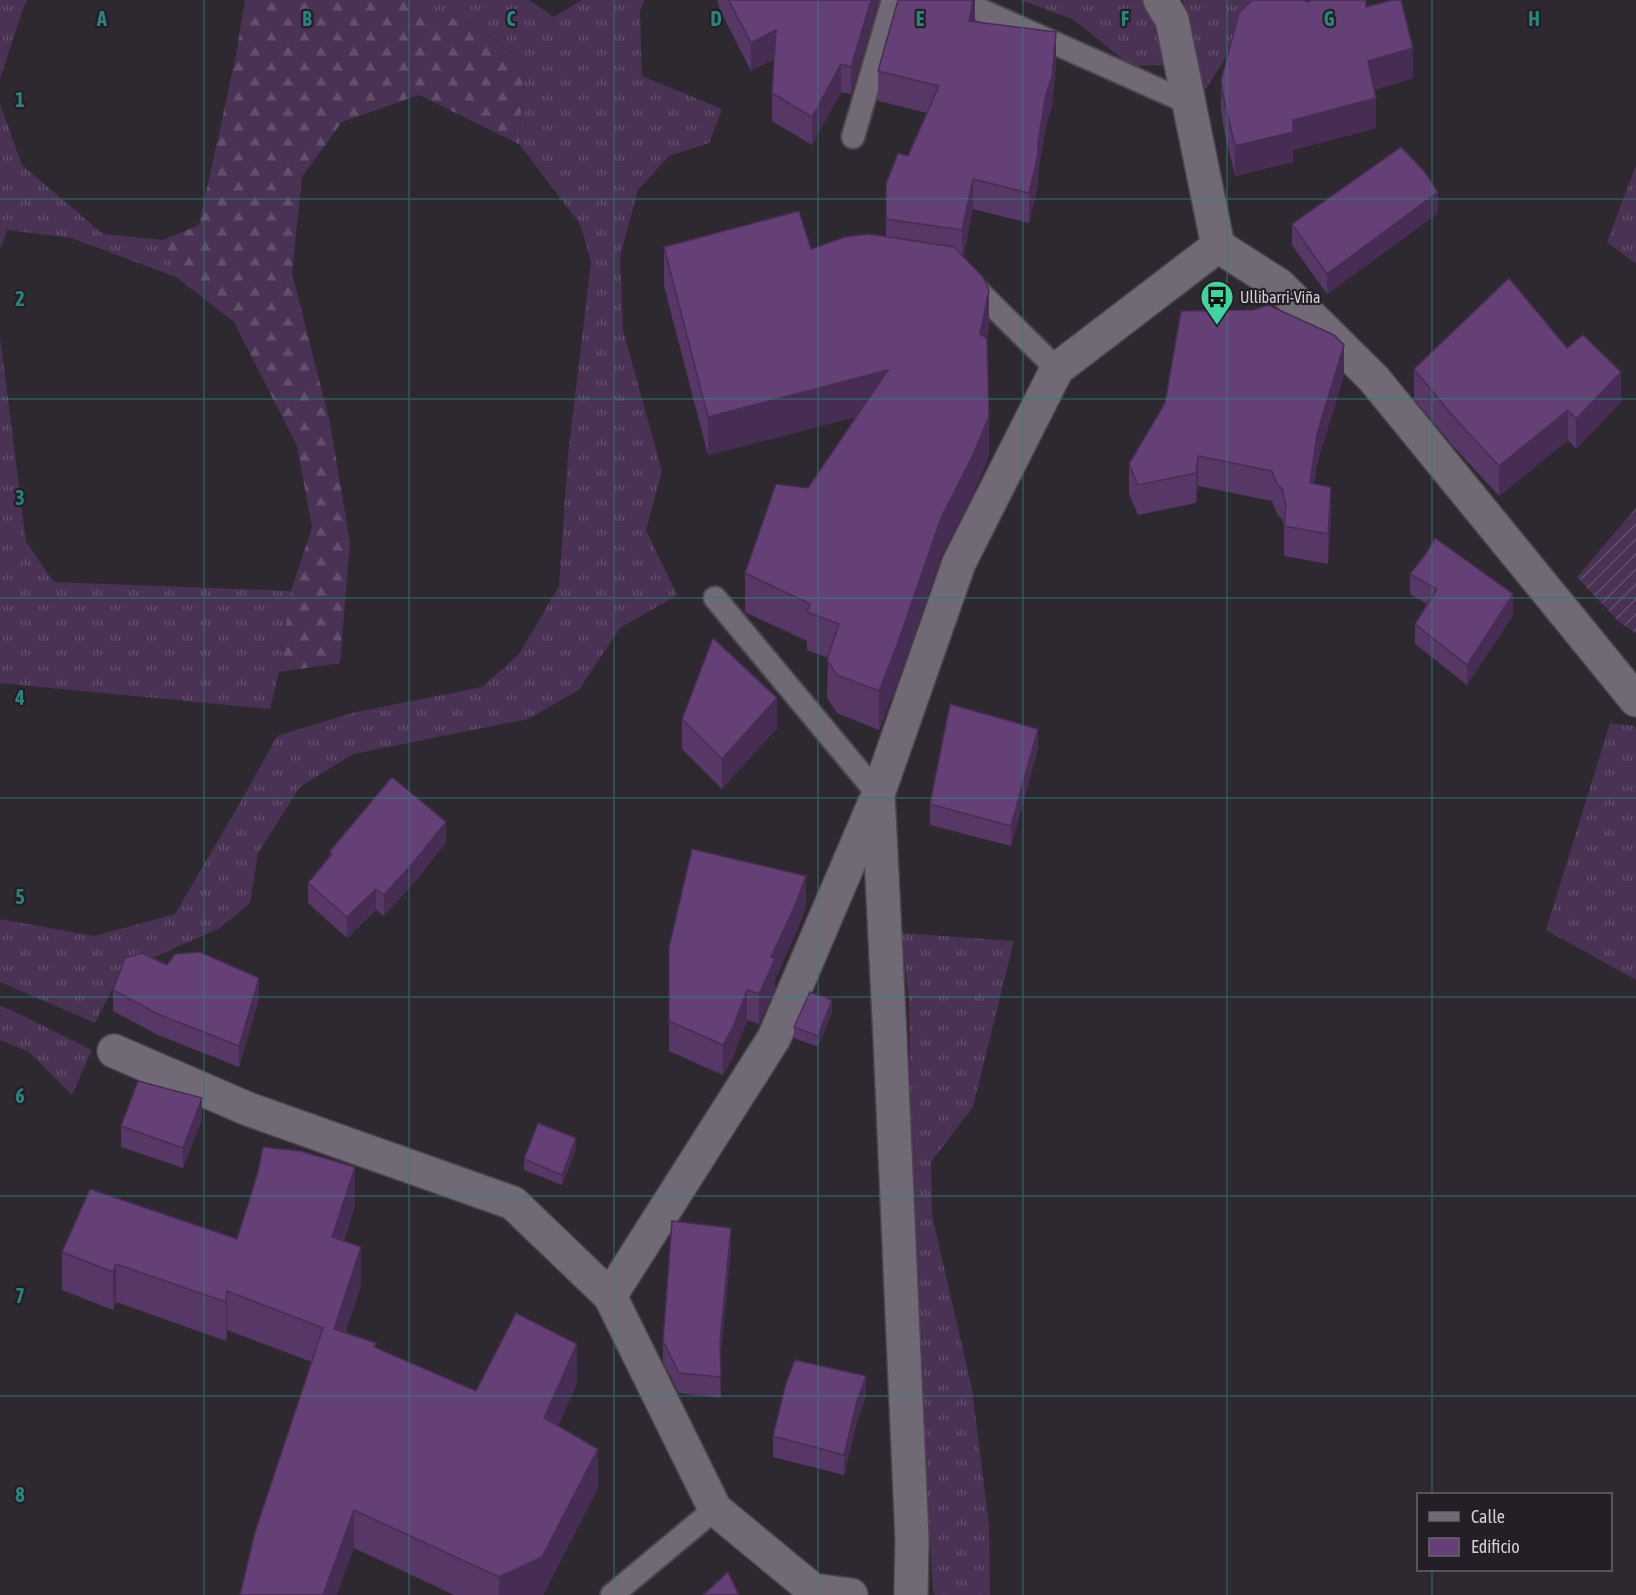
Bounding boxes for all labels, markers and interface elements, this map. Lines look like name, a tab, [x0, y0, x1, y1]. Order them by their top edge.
text: A	[96, 7, 107, 30]
text: B	[302, 7, 312, 30]
text: C	[507, 7, 516, 30]
text: D	[710, 7, 722, 30]
text: E	[916, 7, 925, 30]
text: F	[1121, 7, 1129, 30]
text: G	[1324, 7, 1335, 30]
text: H	[1528, 7, 1540, 30]
text: 1	[15, 88, 25, 111]
bus stop icon: Ullibarri-Viña	[1199, 279, 1235, 326]
text: 2	[15, 287, 25, 310]
place label: Ullibarri-Viña	[1240, 288, 1320, 306]
text: 3	[15, 486, 25, 509]
text: 4	[14, 686, 25, 709]
text: 5	[15, 885, 25, 908]
text: 6	[15, 1084, 25, 1107]
text: 7	[15, 1284, 25, 1307]
text: 8	[15, 1483, 25, 1506]
legend	[1417, 1493, 1612, 1571]
text: Calle	[1471, 1506, 1505, 1527]
text: Edificio	[1471, 1536, 1520, 1557]

